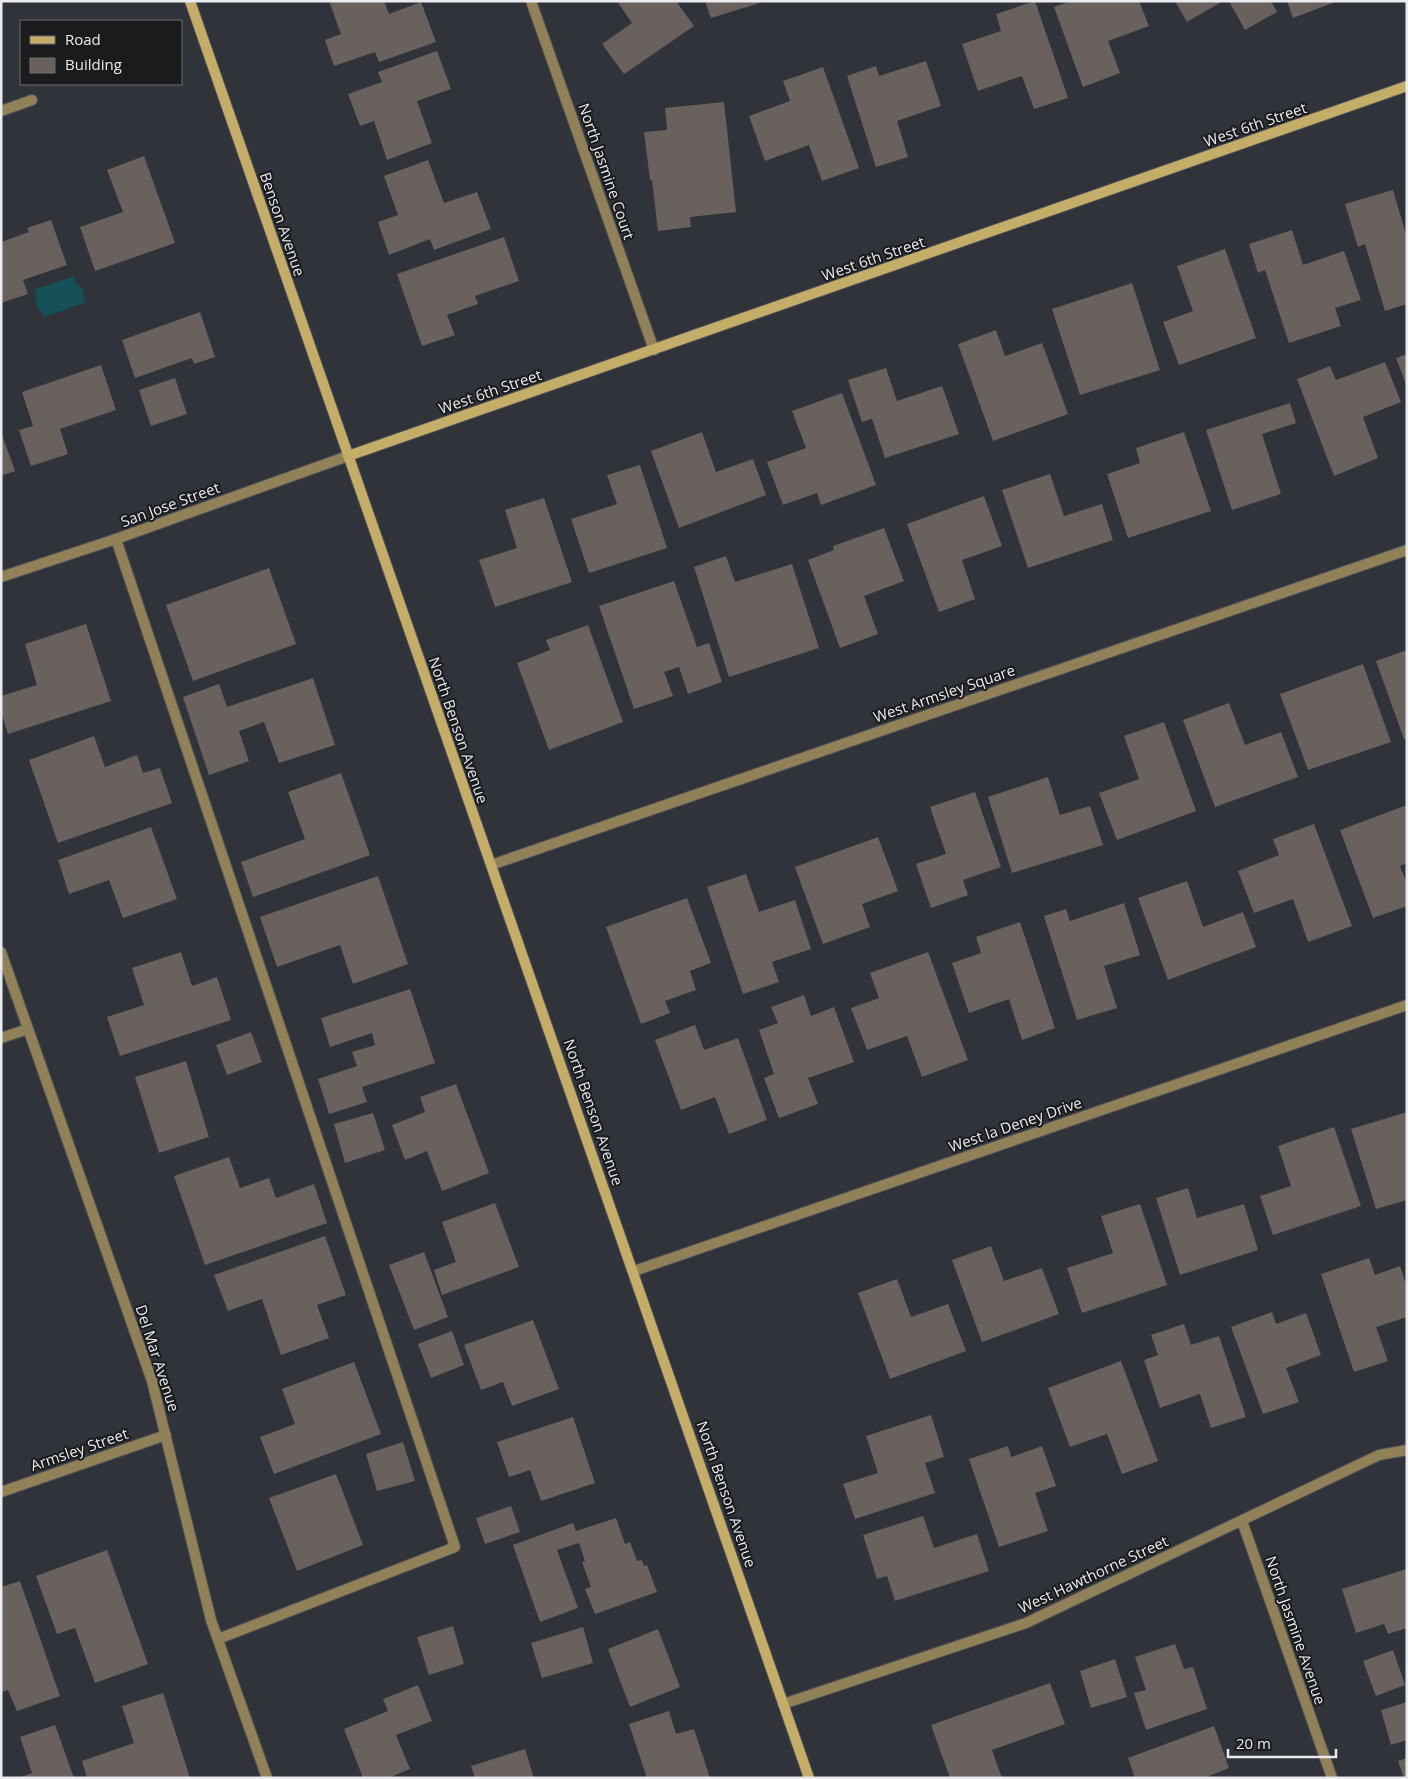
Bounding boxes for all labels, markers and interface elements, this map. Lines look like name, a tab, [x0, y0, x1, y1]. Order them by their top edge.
legend	[20, 20, 182, 85]
text: Road	[65, 29, 101, 49]
text: Building	[65, 54, 122, 74]
street label: West 6th Street	[1201, 97, 1309, 151]
street label: North Jasmine Court	[574, 100, 640, 242]
street label: Benson Avenue	[256, 169, 310, 279]
street label: West 6th Street	[819, 231, 927, 285]
street label: West 6th Street	[436, 364, 544, 418]
street label: San Jose Street	[118, 477, 222, 531]
street label: North Benson Avenue	[425, 654, 493, 806]
street label: West Armsley Square	[871, 659, 1017, 727]
street label: North Benson Avenue	[560, 1036, 628, 1188]
street label: West la Deney Drive	[946, 1092, 1084, 1156]
street label: Del Mar Avenue	[131, 1302, 185, 1414]
street label: North Benson Avenue	[693, 1418, 761, 1570]
street label: Armsley Street	[27, 1423, 131, 1475]
street label: West Hawthorne Street	[1015, 1531, 1171, 1617]
street label: North Jasmine Avenue	[1261, 1553, 1331, 1707]
scale bar	[1228, 1726, 1336, 1758]
text: 20 m	[1236, 1733, 1271, 1753]

